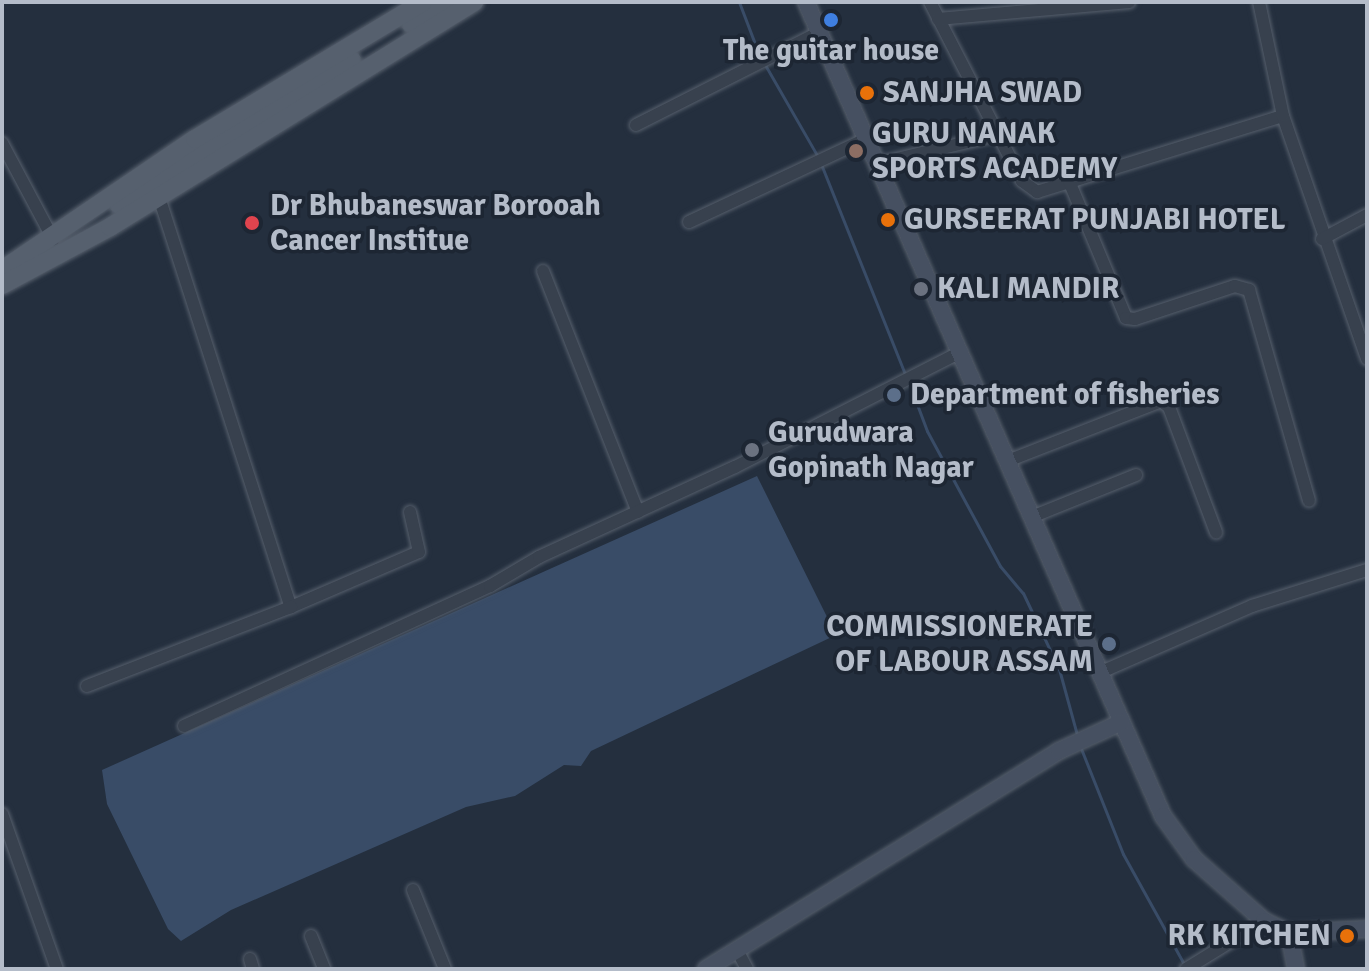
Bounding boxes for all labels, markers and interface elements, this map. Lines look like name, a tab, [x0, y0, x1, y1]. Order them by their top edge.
marker: The guitar house	[822, 11, 840, 29]
place label: The guitar house	[723, 33, 939, 69]
place label: SANJHA SWAD	[883, 75, 1082, 111]
marker: SANJHA SWAD	[858, 84, 876, 102]
place label: GURU NANAK SPORTS ACADEMY	[872, 116, 1117, 186]
marker: GURU NANAK SPORTS ACADEMY	[847, 142, 865, 160]
place label: Dr Bhubaneswar Borooah Cancer Institue	[270, 188, 601, 258]
place label: GURSEERAT PUNJABI HOTEL	[904, 202, 1285, 238]
marker: GURSEERAT PUNJABI HOTEL	[879, 211, 897, 229]
marker: Dr Bhubaneswar Borooah Cancer Institue	[241, 212, 263, 234]
place label: KALI MANDIR	[937, 271, 1119, 307]
marker: KALI MANDIR	[912, 280, 930, 298]
place label: Department of fisheries	[910, 377, 1219, 413]
marker: Department of fisheries	[885, 386, 903, 404]
place label: Gurudwara Gopinath Nagar	[768, 415, 974, 486]
marker: Gurudwara Gopinath Nagar	[743, 441, 761, 459]
place label: COMMISSIONERATE OF LABOUR ASSAM	[826, 609, 1093, 680]
marker: COMMISSIONERATE OF LABOUR ASSAM	[1100, 635, 1118, 653]
place label: RK KITCHEN	[1168, 918, 1331, 954]
marker: RK KITCHEN	[1338, 927, 1356, 945]

